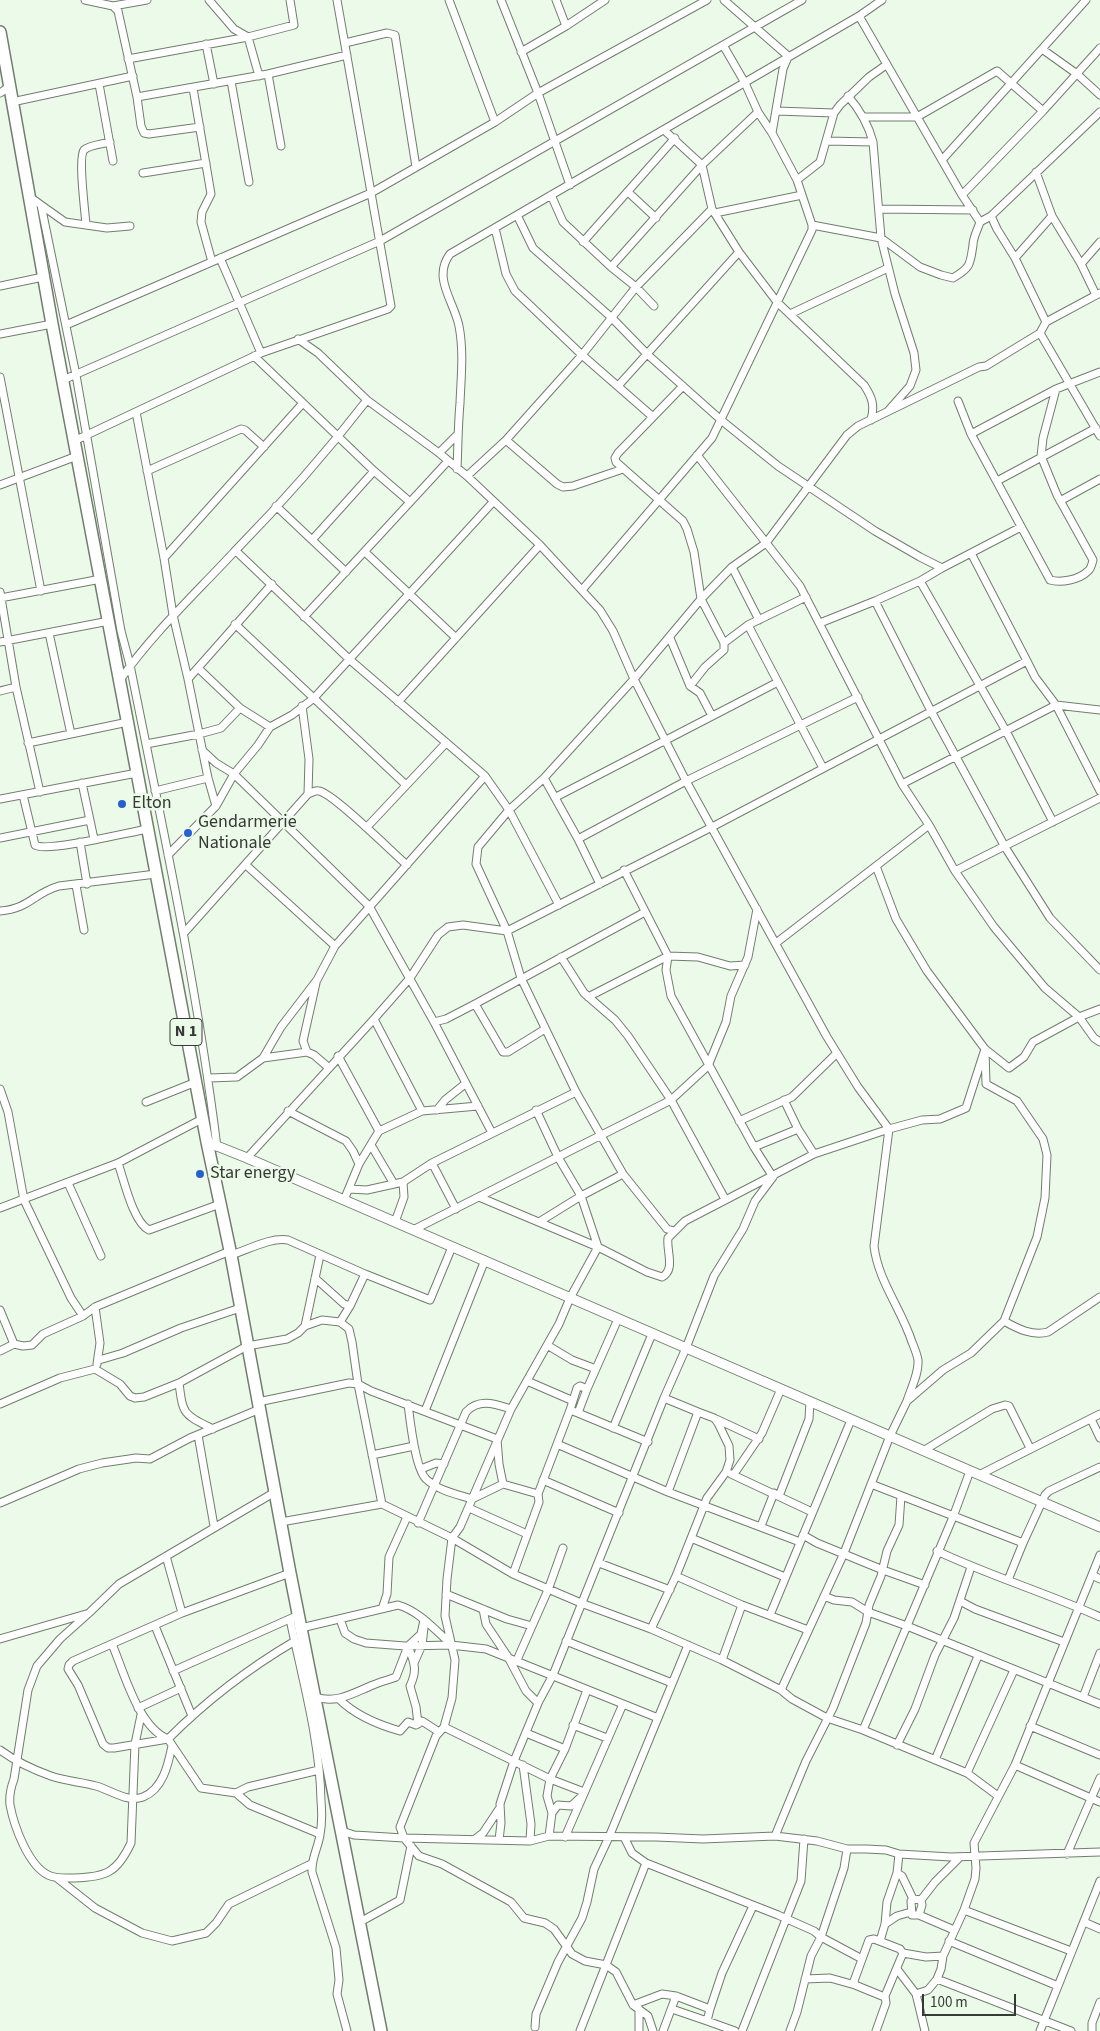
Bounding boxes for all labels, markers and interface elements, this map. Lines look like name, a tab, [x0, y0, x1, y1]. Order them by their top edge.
place label: Elton	[132, 793, 172, 815]
marker: Elton	[116, 798, 128, 810]
place label: Gendarmerie Nationale	[198, 812, 297, 854]
marker: Gendarmerie Nationale	[182, 827, 194, 839]
road number: N 1	[170, 1019, 202, 1046]
place label: Star energy	[210, 1163, 295, 1185]
marker: Star energy	[194, 1168, 206, 1180]
scale bar	[925, 1984, 1019, 2016]
text: 100 m	[930, 1992, 968, 2013]

